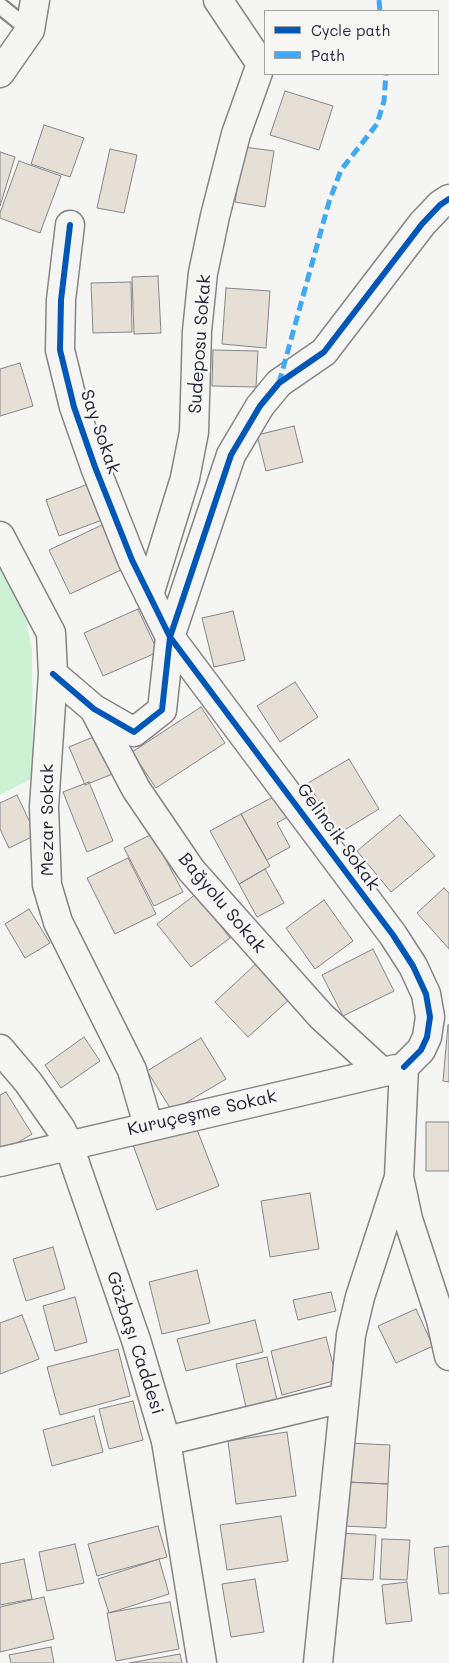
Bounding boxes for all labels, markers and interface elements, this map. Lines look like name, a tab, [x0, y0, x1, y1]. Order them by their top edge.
legend	[264, 10, 439, 75]
text: Cycle path	[311, 20, 390, 40]
text: Path	[311, 45, 345, 65]
street label: Sudeposu Sokak	[184, 274, 216, 414]
street label: Say Sokak	[76, 387, 124, 477]
street label: Mezar Sokak	[36, 764, 58, 876]
street label: Gelincik Sokak	[292, 779, 384, 895]
street label: Bağyolu Sokak	[174, 849, 270, 957]
street label: Kuruçeşme Sokak	[125, 1085, 279, 1141]
street label: Gözbaşı Caddesi	[102, 1269, 168, 1417]

